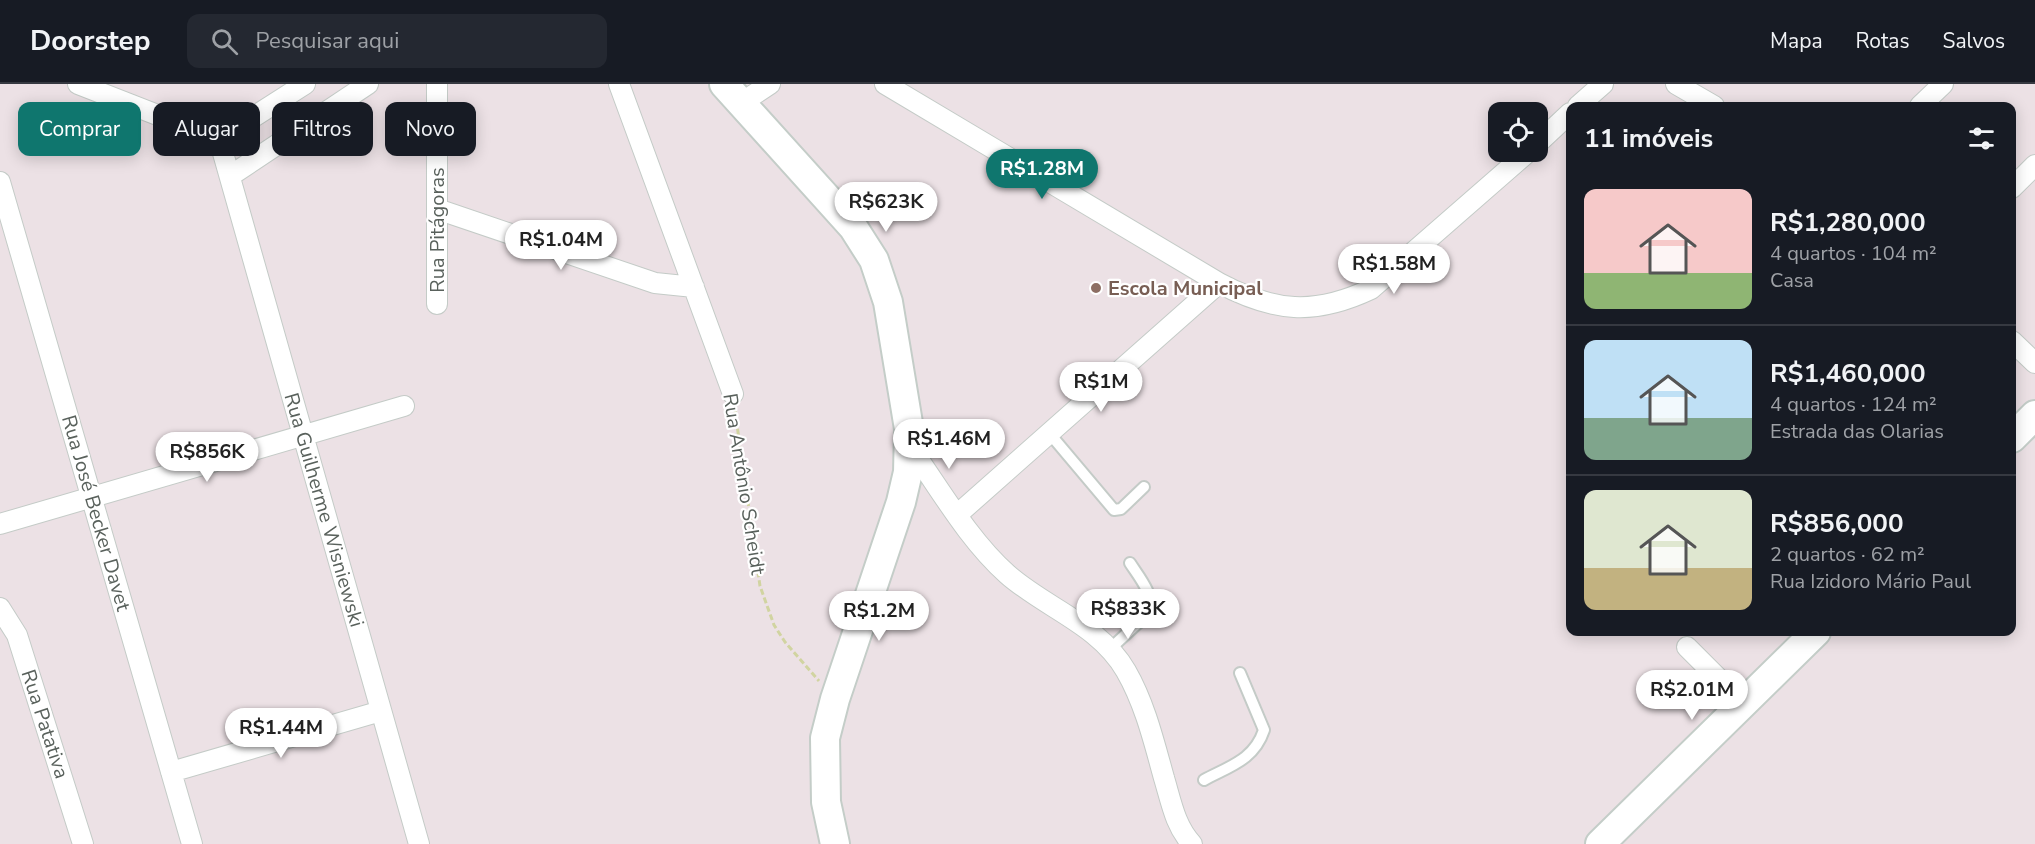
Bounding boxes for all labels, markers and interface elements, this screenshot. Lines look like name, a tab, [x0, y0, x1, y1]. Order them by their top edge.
search box	[187, 14, 607, 68]
text: Doorstep	[30, 22, 151, 60]
icon: search	[208, 25, 241, 58]
text: Pesquisar aqui	[256, 26, 399, 56]
text: Mapa	[1770, 27, 1823, 55]
text: Rotas	[1856, 27, 1910, 55]
text: Salvos	[1943, 27, 2005, 55]
chip: Comprar	[18, 102, 141, 156]
chip: Alugar	[153, 102, 260, 156]
chip: Filtros	[272, 102, 373, 156]
chip: Novo	[385, 102, 476, 156]
map controls	[1488, 102, 1548, 162]
button: locate	[1488, 102, 1548, 162]
text: 11 imóveis	[1584, 121, 1713, 156]
icon: filters	[1965, 122, 1998, 155]
pin: R$1.28M	[987, 149, 1097, 200]
text: R$1.28M	[1000, 155, 1084, 182]
street label: Rua Pitágoras	[424, 167, 451, 293]
pin: R$623K	[837, 182, 935, 233]
text: R$623K	[849, 188, 924, 215]
text: R$1,280,000	[1770, 205, 1926, 240]
icon: home	[1632, 213, 1704, 285]
pin: R$1.04M	[506, 220, 616, 271]
text: R$1.04M	[519, 226, 603, 253]
text: 4 quartos · 104 m²	[1770, 240, 1937, 267]
pin: R$1.58M	[1339, 244, 1449, 295]
text: R$1.58M	[1352, 250, 1436, 277]
text: Casa	[1770, 267, 1814, 294]
place label: Escola Municipal	[1108, 275, 1263, 302]
marker: Escola Municipal	[1089, 281, 1103, 295]
text: R$1,460,000	[1770, 356, 1926, 391]
pin: R$1M	[1065, 362, 1137, 413]
icon: home	[1632, 364, 1704, 436]
text: R$1M	[1073, 368, 1129, 395]
street label: Rua Guilherme Wisniewski	[278, 390, 370, 630]
street label: Rua Antônio Scheidt	[716, 391, 772, 578]
text: 4 quartos · 124 m²	[1770, 391, 1937, 418]
street label: Rua José Becker Davet	[55, 412, 137, 615]
text: Estrada das Olarias	[1770, 418, 1944, 445]
pin: R$1.46M	[894, 419, 1004, 470]
text: R$1.46M	[907, 425, 991, 452]
pin: R$856K	[158, 432, 256, 483]
text: R$856K	[170, 438, 245, 465]
text: R$856,000	[1770, 506, 1903, 541]
icon: home	[1632, 514, 1704, 586]
text: 2 quartos · 62 m²	[1770, 541, 1925, 568]
text: Rua Izidoro Mário Paul	[1770, 568, 1971, 595]
pin: R$833K	[1079, 589, 1177, 640]
pin: R$1.2M	[830, 591, 928, 642]
text: R$833K	[1091, 595, 1166, 622]
text: R$1.2M	[843, 597, 915, 624]
street label: Rua Patativa	[15, 666, 75, 782]
pin: R$2.01M	[1637, 670, 1747, 721]
text: R$2.01M	[1650, 676, 1734, 703]
pin: R$1.44M	[226, 708, 336, 759]
text: R$1.44M	[239, 714, 323, 741]

